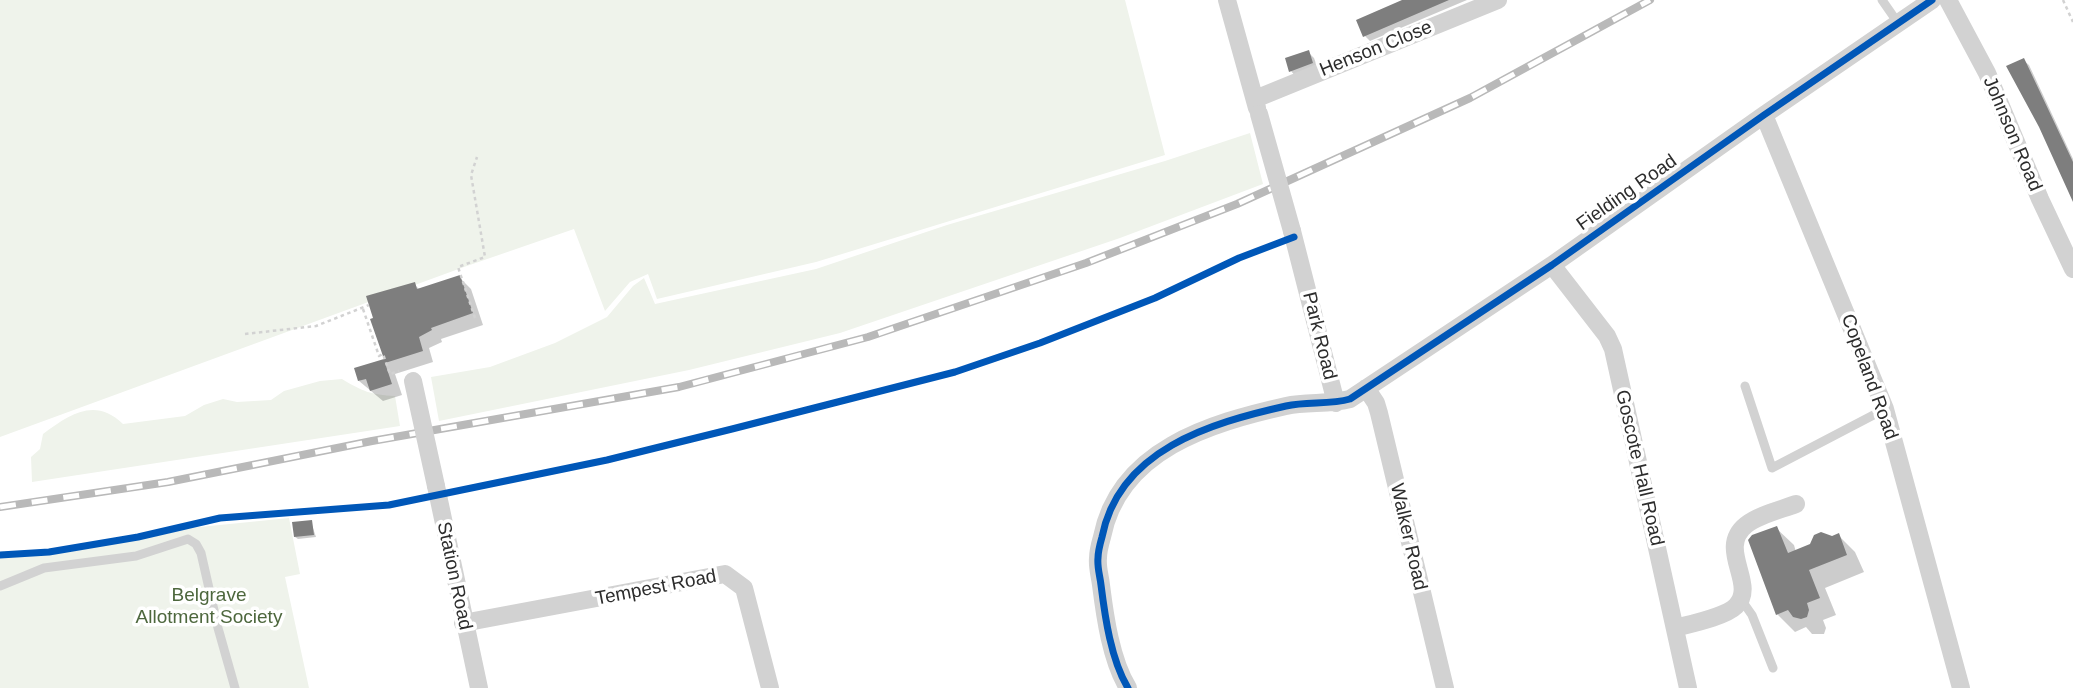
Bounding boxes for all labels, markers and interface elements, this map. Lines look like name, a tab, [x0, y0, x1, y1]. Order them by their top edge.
street label: Henson Close	[1316, 16, 1436, 82]
street label: Johnson Road	[1978, 73, 2046, 195]
street label: Fielding Road	[1572, 150, 1682, 236]
street label: Park Road	[1297, 290, 1341, 382]
street label: Copeland Road	[1836, 311, 1902, 443]
street label: Goscote Hall Road	[1610, 388, 1668, 548]
street label: Walker Road	[1385, 481, 1431, 593]
street label: Station Road	[431, 520, 477, 632]
street label: Tempest Road	[594, 565, 718, 611]
park label: Belgrave Allotment Society	[136, 585, 282, 629]

